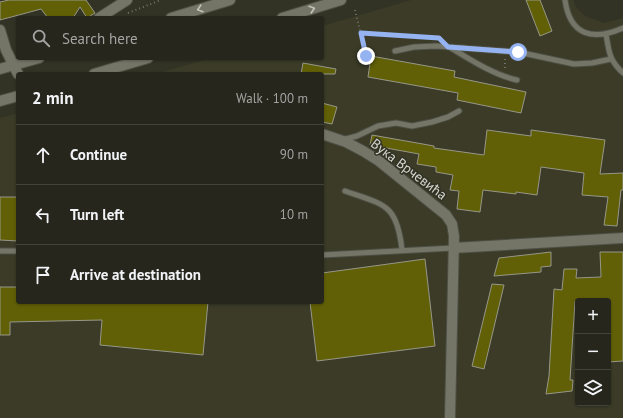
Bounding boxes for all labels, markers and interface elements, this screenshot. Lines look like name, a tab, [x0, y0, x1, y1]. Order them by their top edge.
one-way arrow	[197, 4, 204, 13]
one-way arrow	[308, 5, 315, 14]
search box	[16, 16, 324, 60]
icon: search	[30, 27, 52, 49]
text: Search here	[62, 29, 138, 48]
route start	[509, 43, 527, 61]
route end	[357, 47, 375, 65]
text: 2 min	[32, 87, 73, 109]
text: Walk · 100 m	[236, 90, 308, 107]
street label: Вука Врчевића	[367, 134, 451, 204]
icon: ahead	[32, 144, 54, 166]
text: Continue	[70, 145, 127, 164]
text: 90 m	[280, 146, 308, 163]
icon: left	[32, 204, 54, 226]
text: Turn left	[70, 205, 124, 224]
text: 10 m	[280, 206, 308, 223]
icon: arrive	[32, 264, 54, 286]
text: Arrive at destination	[70, 265, 201, 284]
map controls	[575, 298, 611, 406]
button: +	[575, 298, 611, 334]
button: −	[575, 334, 611, 370]
button: layers	[575, 370, 611, 406]

